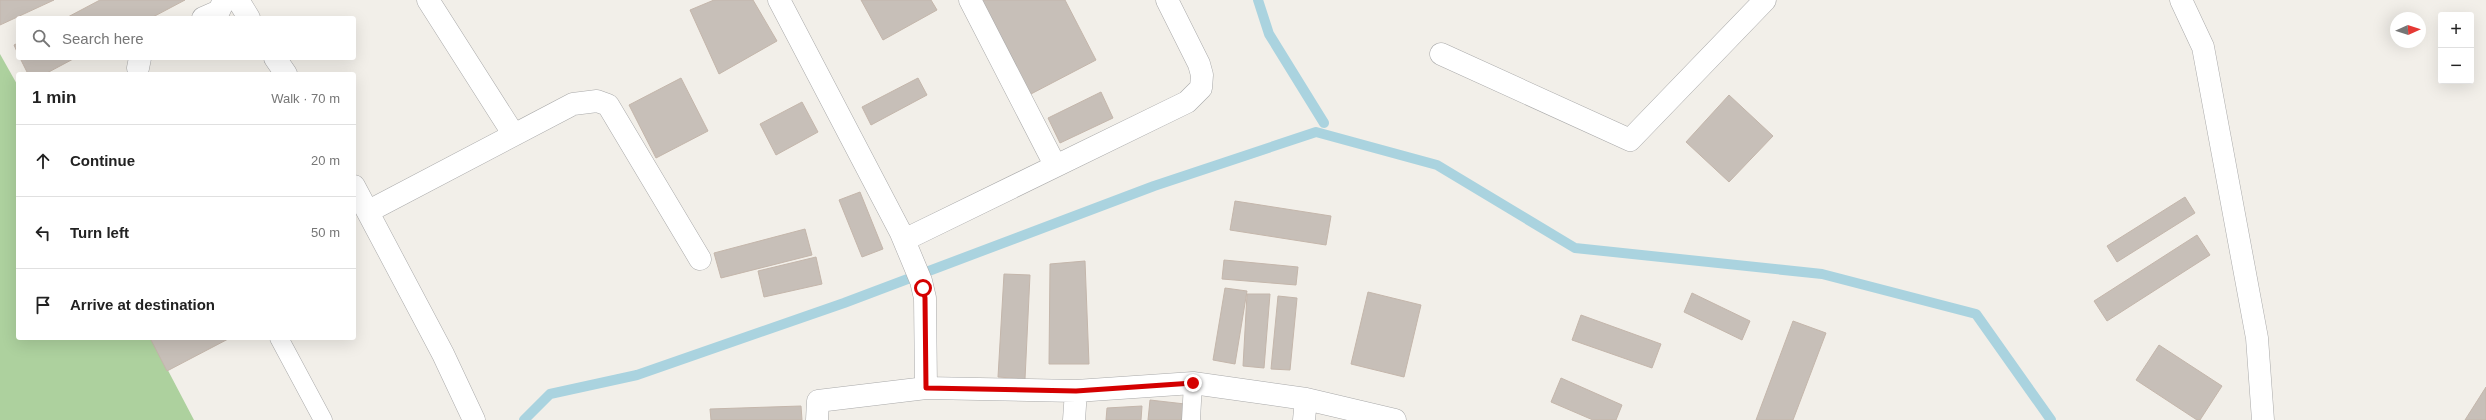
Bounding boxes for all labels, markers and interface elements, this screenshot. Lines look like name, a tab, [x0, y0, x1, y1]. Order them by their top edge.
north arrow	[2390, 12, 2426, 48]
map controls	[2438, 12, 2474, 84]
button: +	[2438, 12, 2474, 48]
search box	[16, 16, 356, 60]
icon: search	[30, 27, 52, 49]
text: Search here	[62, 30, 144, 47]
button: −	[2438, 48, 2474, 84]
text: 1 min	[32, 88, 76, 107]
text: Walk · 70 m	[271, 91, 340, 106]
icon: ahead	[32, 150, 54, 172]
text: Continue	[70, 152, 135, 169]
text: 20 m	[311, 153, 340, 168]
icon: left	[32, 222, 54, 244]
text: Turn left	[70, 224, 129, 241]
text: 50 m	[311, 225, 340, 240]
route start	[914, 279, 932, 297]
icon: arrive	[32, 294, 54, 316]
text: Arrive at destination	[70, 296, 215, 313]
route end	[1184, 374, 1202, 392]

